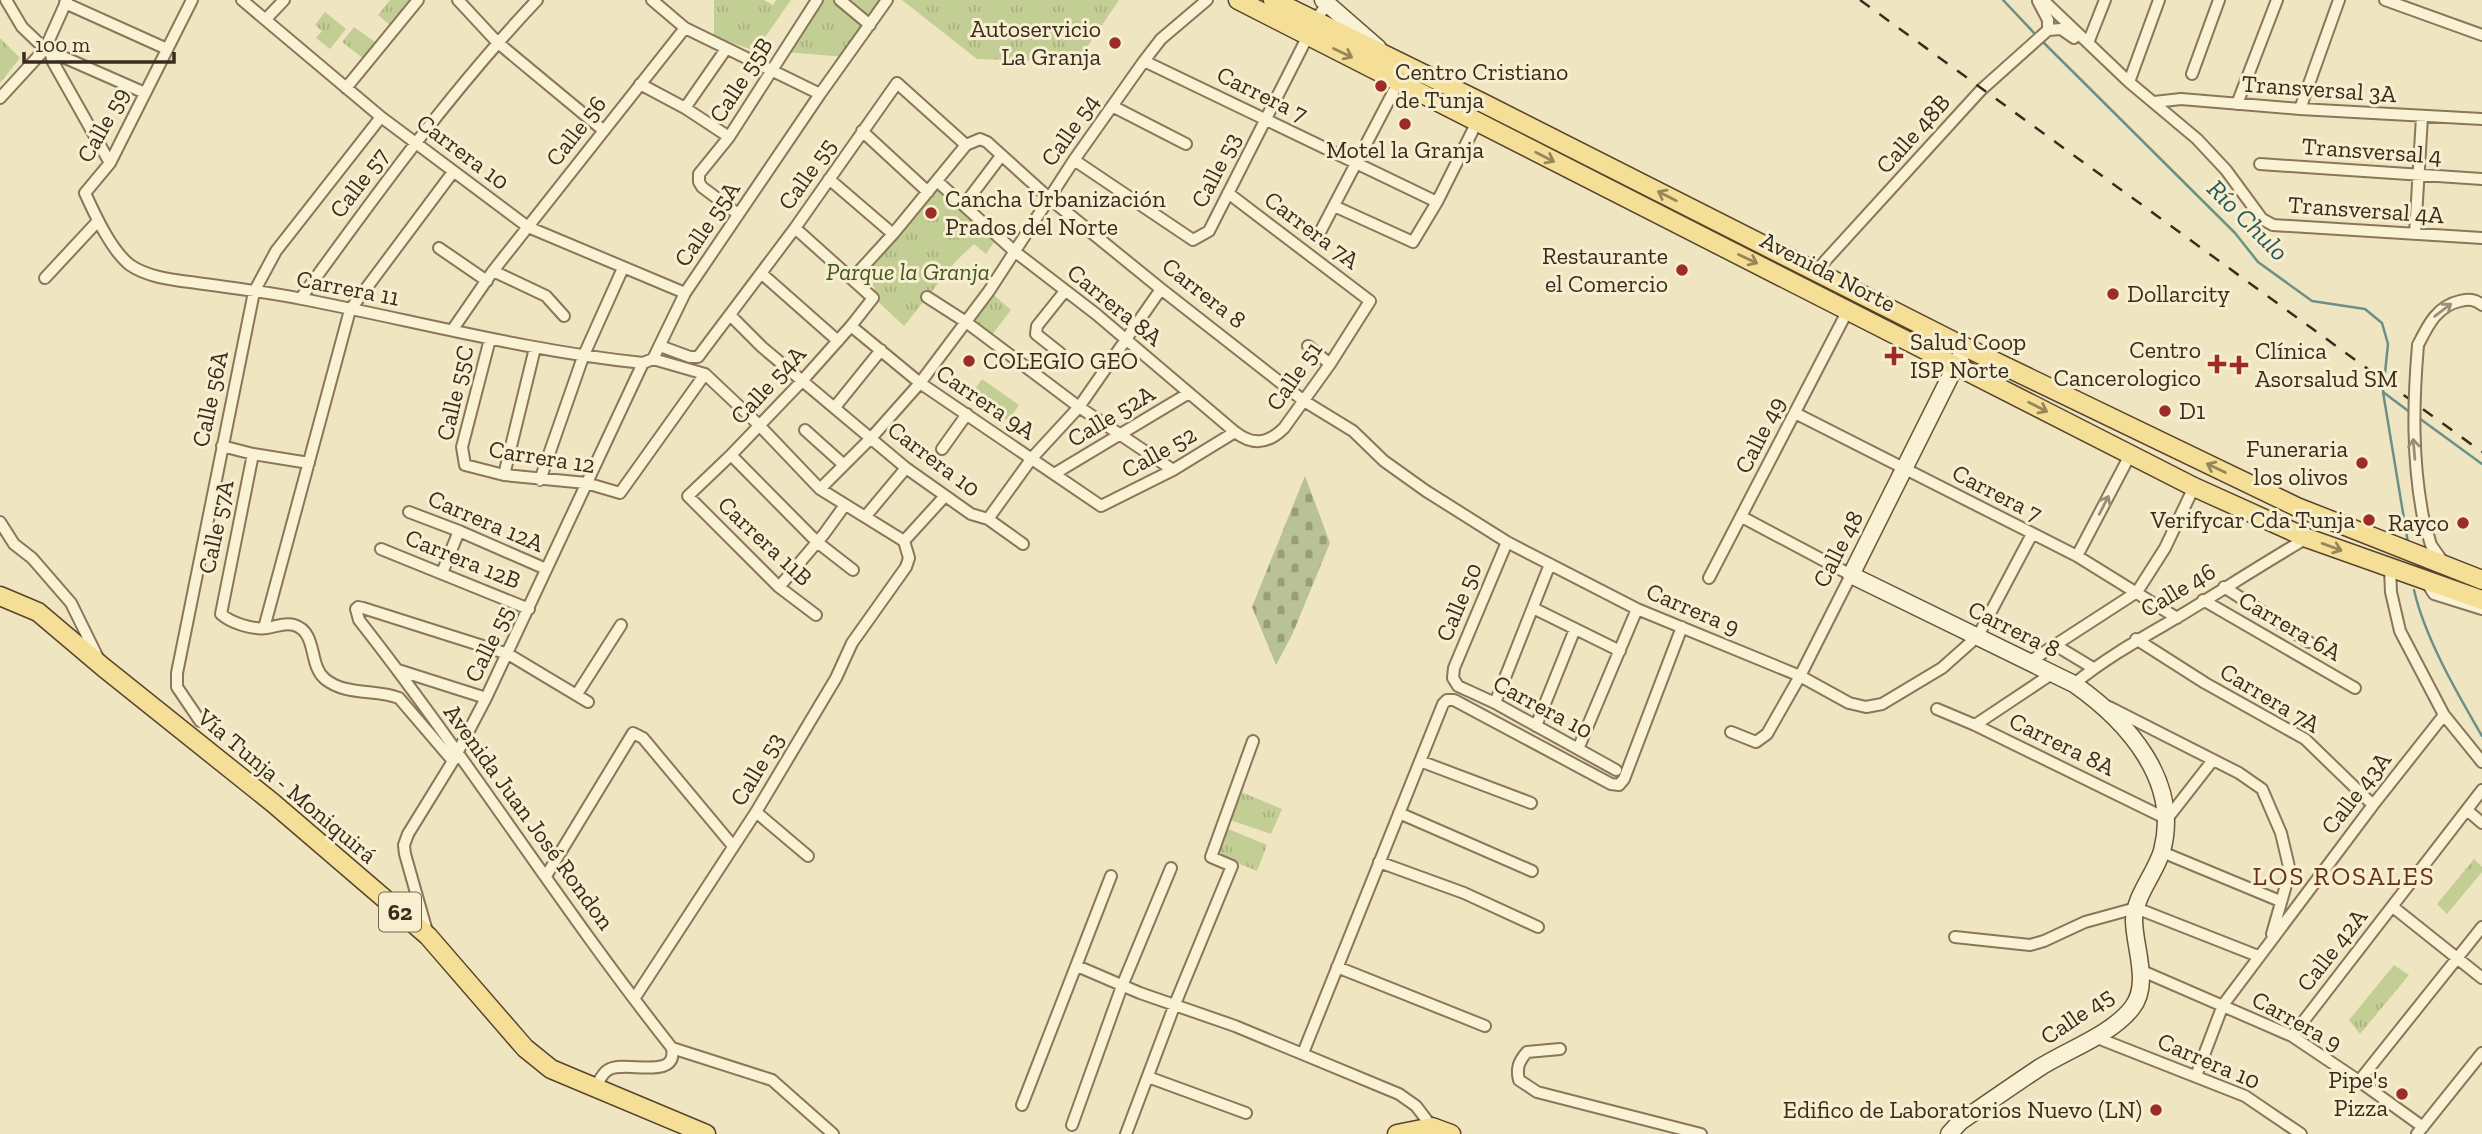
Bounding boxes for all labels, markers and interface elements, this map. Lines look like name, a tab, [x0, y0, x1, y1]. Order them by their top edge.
place label: Autoservicio La Granja	[970, 14, 1101, 71]
scale bar	[24, 21, 175, 65]
text: 100 m	[35, 32, 90, 57]
street label: Calle 55B	[702, 32, 779, 128]
marker: Autoservicio La Granja	[1107, 35, 1123, 51]
one-way arrow	[1332, 47, 1353, 61]
place label: Centro Cristiano de Tunja	[1395, 57, 1568, 114]
street label: Carrera 7	[1212, 59, 1312, 128]
street label: Transversal 3A	[2241, 69, 2398, 108]
marker: Centro Cristiano de Tunja	[1373, 78, 1389, 94]
street label: Calle 59	[70, 82, 135, 167]
street label: Calle 54	[1034, 88, 1105, 172]
street label: Calle 48B	[1869, 88, 1956, 179]
street label: Calle 56	[539, 90, 612, 172]
street label: Carrera 10	[411, 107, 515, 196]
marker: Motel la Granja	[1397, 116, 1413, 132]
street label: Calle 53	[1184, 127, 1247, 212]
street label: Transversal 4	[2301, 131, 2443, 170]
street label: Calle 55	[771, 132, 842, 215]
place label: Motel la Granja	[1326, 135, 1484, 164]
street label: Calle 57	[323, 142, 394, 223]
one-way arrow	[1534, 151, 1555, 164]
water label: Río Chulo	[2201, 173, 2295, 267]
street label: Calle 55A	[668, 175, 746, 272]
place label: Cancha Urbanización Prados del Norte	[945, 184, 1166, 241]
street label: Carrera 7A	[1259, 184, 1366, 275]
one-way arrow	[1657, 189, 1678, 203]
street label: Transversal 4A	[2287, 190, 2445, 229]
marker: Cancha Urbanización Prados del Norte	[923, 205, 939, 221]
street label: Avenida Norte	[1756, 225, 1901, 318]
place label: Restaurante el Comercio	[1542, 241, 1668, 298]
street label: Carrera 8	[1157, 251, 1252, 334]
one-way arrow	[1737, 253, 1758, 267]
park label: Parque la Granja	[826, 257, 990, 286]
street label: Carrera 8A	[1062, 257, 1169, 352]
marker: Restaurante el Comercio	[1674, 262, 1690, 278]
street label: Carrera 11	[294, 263, 402, 312]
place label: Dollarcity	[2127, 279, 2230, 308]
marker: Dollarcity	[2105, 286, 2121, 302]
one-way arrow	[2433, 303, 2452, 318]
place label: Salud Coop ISP Norte	[1910, 327, 2026, 384]
street label: Calle 51	[1259, 335, 1328, 416]
place label: Centro Cancerologico	[2053, 335, 2201, 392]
place label: Clínica Asorsalud SM	[2255, 336, 2398, 393]
street label: Calle 54A	[724, 339, 812, 430]
street label: Calle 55C	[430, 343, 480, 443]
place label: COLEGIO GEO	[983, 346, 1138, 375]
marker: Salud Coop ISP Norte	[1884, 346, 1904, 366]
street label: Calle 56A	[185, 348, 234, 449]
marker: COLEGIO GEO	[961, 353, 977, 369]
marker: Centro Cancerologico	[2207, 354, 2227, 374]
marker: Clínica Asorsalud SM	[2229, 355, 2249, 375]
street label: Carrera 9A	[931, 358, 1042, 446]
street label: Calle 52A	[1062, 379, 1160, 453]
street label: Calle 49	[1728, 392, 1791, 478]
place label: D1	[2179, 396, 2205, 425]
one-way arrow	[2027, 401, 2048, 415]
marker: D1	[2157, 403, 2173, 419]
street label: Carrera 10	[882, 414, 986, 503]
street label: Calle 52	[1116, 420, 1202, 484]
street label: Carrera 12	[487, 434, 597, 479]
place label: Funeraria los olivos	[2246, 434, 2348, 491]
one-way arrow	[2407, 439, 2420, 461]
marker: Funeraria los olivos	[2354, 455, 2370, 471]
street label: Carrera 7	[1947, 458, 2047, 527]
one-way arrow	[2206, 461, 2227, 474]
street label: Calle 57A	[191, 477, 240, 576]
street label: Carrera 12A	[424, 483, 549, 558]
street label: Carrera 11B	[712, 490, 819, 592]
one-way arrow	[2097, 495, 2111, 516]
street label: Calle 48	[1806, 505, 1869, 592]
place label: Verifycar Cda Tunja	[2149, 505, 2355, 534]
place label: Rayco	[2388, 508, 2449, 537]
marker: Verifycar Cda Tunja	[2361, 512, 2377, 528]
marker: Rayco	[2455, 515, 2471, 531]
street label: Carrera 12B	[401, 522, 525, 595]
one-way arrow	[2321, 542, 2343, 554]
street label: Calle 46	[2135, 556, 2220, 623]
street label: Calle 50	[1429, 558, 1488, 646]
street label: Carrera 9	[1642, 576, 1744, 641]
street label: Carrera 6A	[2234, 585, 2347, 667]
street label: Carrera 8	[1964, 594, 2065, 663]
street label: Calle 55	[458, 601, 519, 687]
street label: Carrera 7A	[2215, 656, 2326, 739]
street label: Carrera 10	[1488, 668, 1598, 745]
street label: Avenida Juan José Rondon	[438, 698, 621, 935]
street label: Vía Tunja - Moniquirá	[191, 701, 383, 869]
street label: Carrera 8A	[2005, 706, 2120, 782]
street label: Calle 53	[723, 727, 790, 811]
street label: Calle 43A	[2314, 745, 2397, 840]
district label: LOS ROSALES	[2252, 860, 2436, 892]
road number: 62	[379, 892, 421, 931]
street label: Calle 42A	[2290, 902, 2373, 997]
street label: Calle 45	[2035, 981, 2119, 1050]
street label: Carrera 9	[2247, 984, 2347, 1057]
street label: Carrera 10	[2153, 1026, 2265, 1095]
place label: Pipe's Pizza	[2328, 1065, 2388, 1122]
marker: Pipe's Pizza	[2394, 1086, 2410, 1102]
place label: Edifico de Laboratorios Nuevo (LN)	[1783, 1095, 2142, 1124]
marker: Edifico de Laboratorios Nuevo (LN)	[2148, 1102, 2164, 1118]

